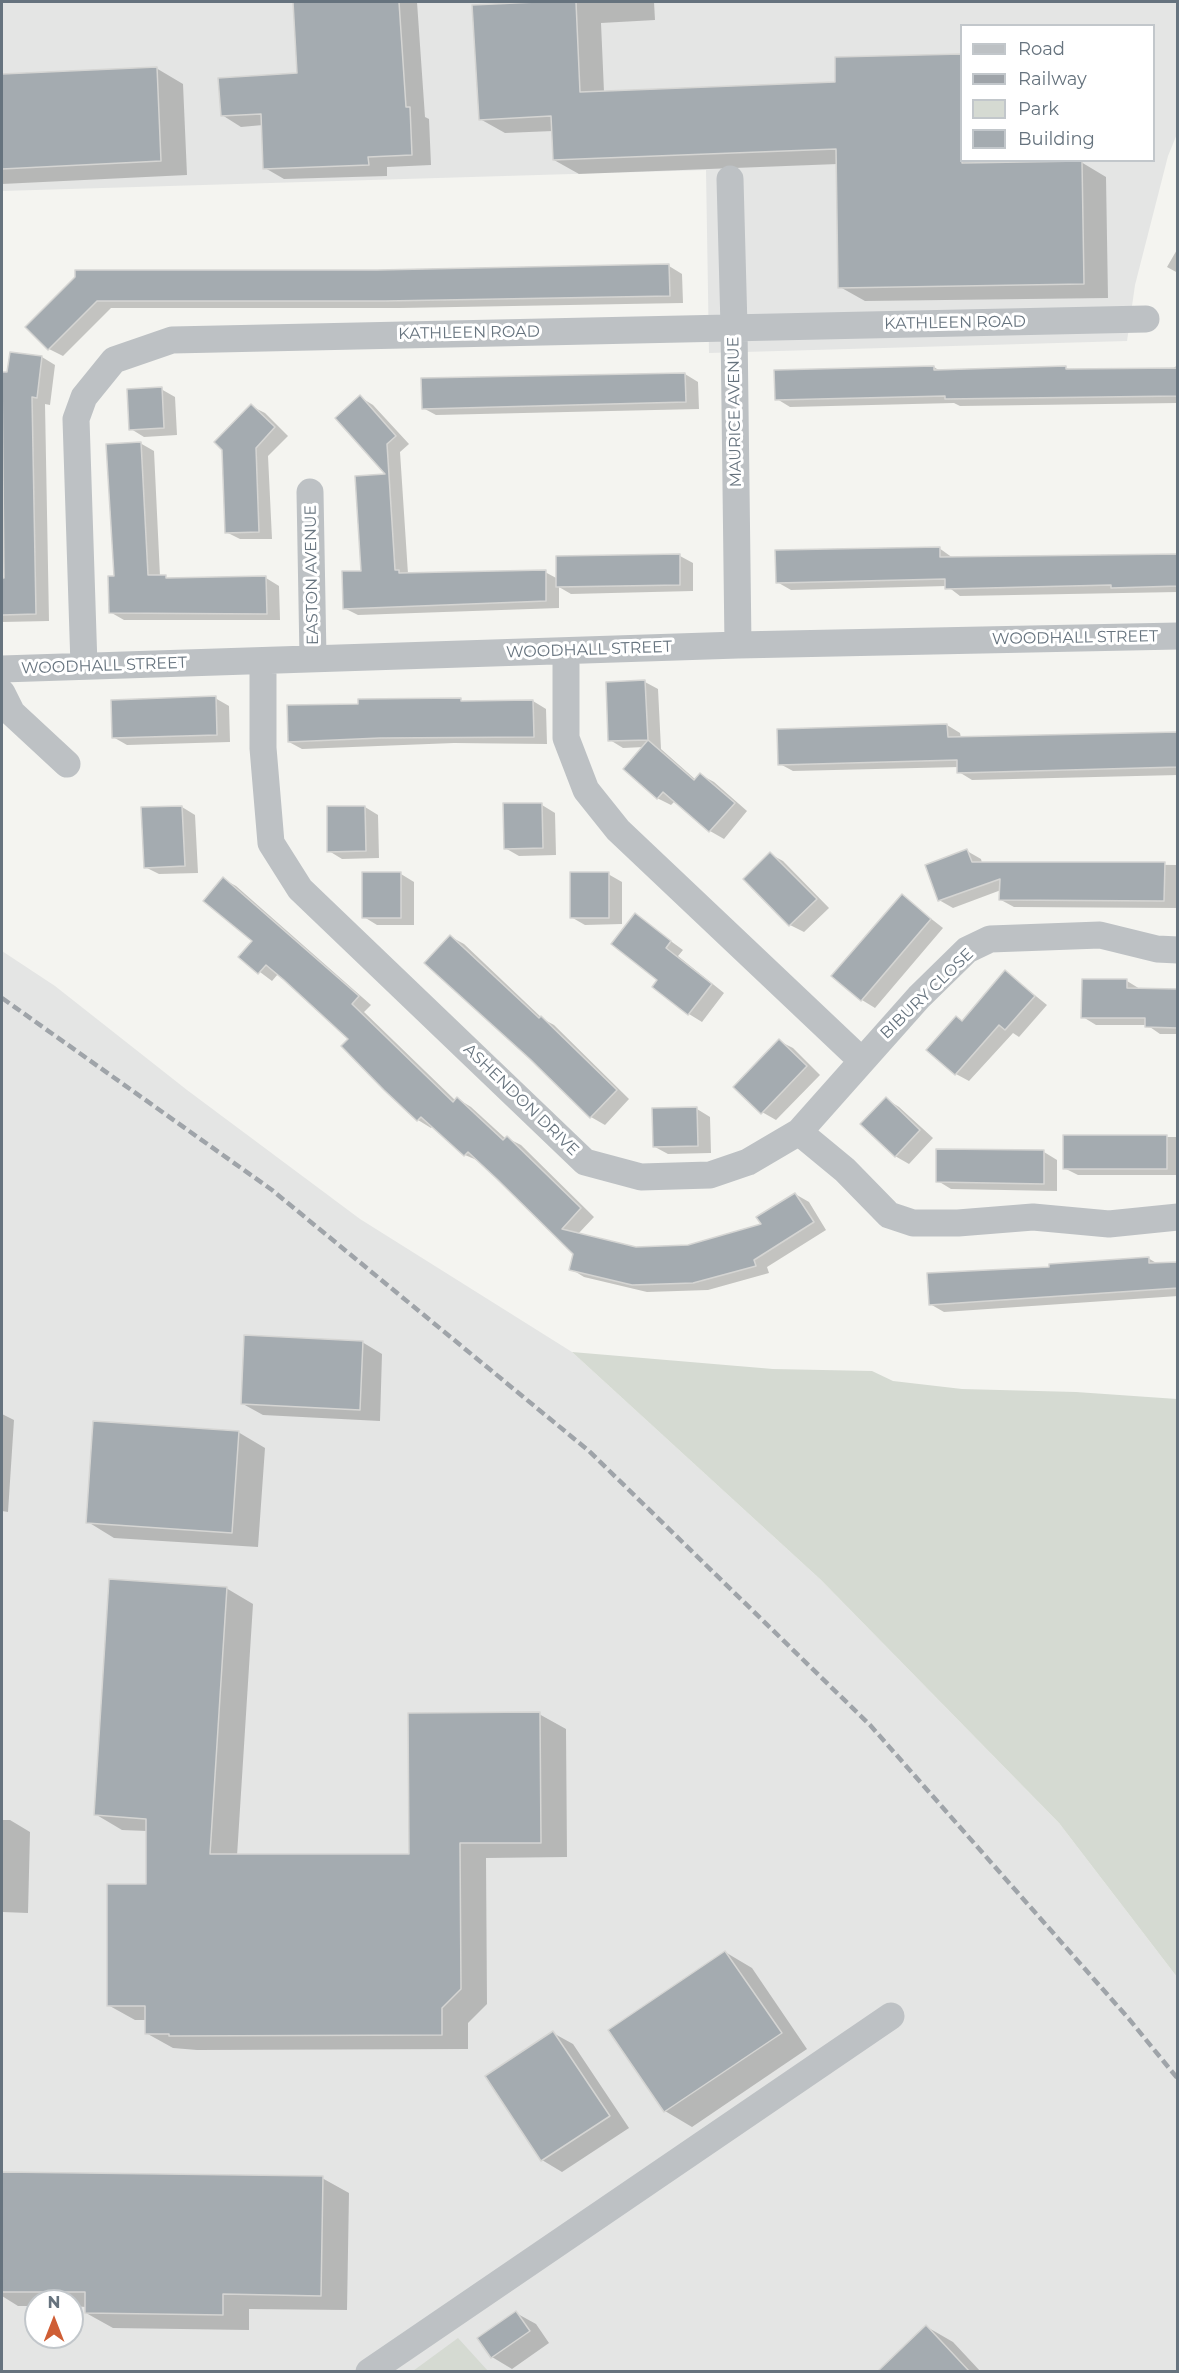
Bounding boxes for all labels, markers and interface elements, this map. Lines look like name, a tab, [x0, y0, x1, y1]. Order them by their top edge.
legend	[960, 24, 1155, 162]
text: Road	[1018, 38, 1065, 60]
text: Railway	[1018, 68, 1087, 90]
text: Park	[1018, 98, 1059, 120]
text: Building	[1018, 128, 1095, 150]
street label: KATHLEEN ROAD	[884, 312, 1026, 334]
street label: KATHLEEN ROAD	[398, 322, 540, 344]
street label: MAURICE AVENUE	[724, 336, 746, 488]
street label: EASTON AVENUE	[301, 505, 323, 645]
street label: WOODHALL STREET	[992, 627, 1158, 649]
street label: WOODHALL STREET	[506, 638, 672, 662]
street label: WOODHALL STREET	[21, 654, 187, 678]
street label: BIBURY CLOSE	[876, 945, 978, 1043]
street label: ASHENDON DRIVE	[459, 1040, 583, 1160]
north arrow	[24, 2289, 84, 2349]
text: N	[48, 2293, 60, 2312]

